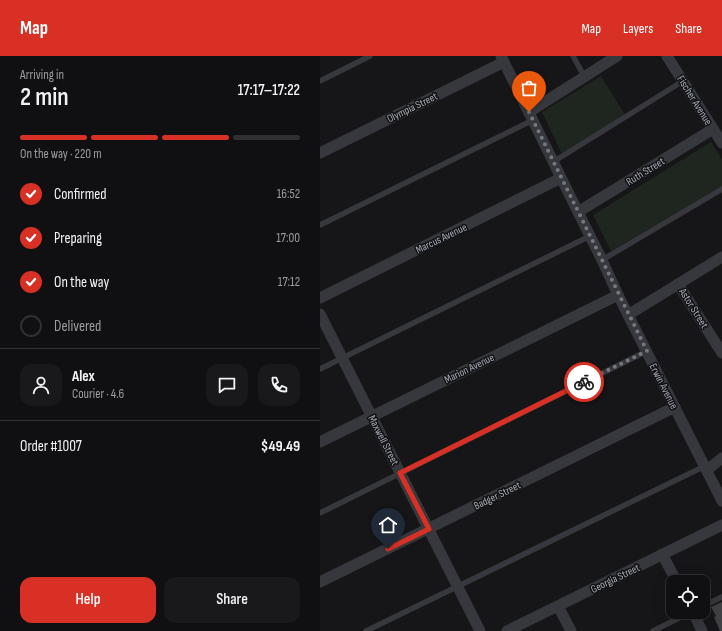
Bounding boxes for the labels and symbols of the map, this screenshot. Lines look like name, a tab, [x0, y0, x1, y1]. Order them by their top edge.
pin	[512, 71, 546, 112]
street label: Fischer Avenue	[674, 73, 715, 127]
street label: Olympia Street	[385, 89, 440, 125]
street label: Ruth Street	[624, 154, 667, 188]
street label: Marcus Avenue	[413, 220, 469, 256]
street label: Astor Street	[676, 285, 711, 331]
street label: Marion Avenue	[442, 351, 496, 386]
street label: Erwin Avenue	[647, 361, 681, 411]
courier	[564, 362, 604, 402]
street label: Maxwell Street	[365, 413, 402, 468]
street label: Badger Street	[472, 478, 523, 512]
pin	[371, 508, 405, 549]
street label: Georgia Street	[589, 561, 642, 596]

